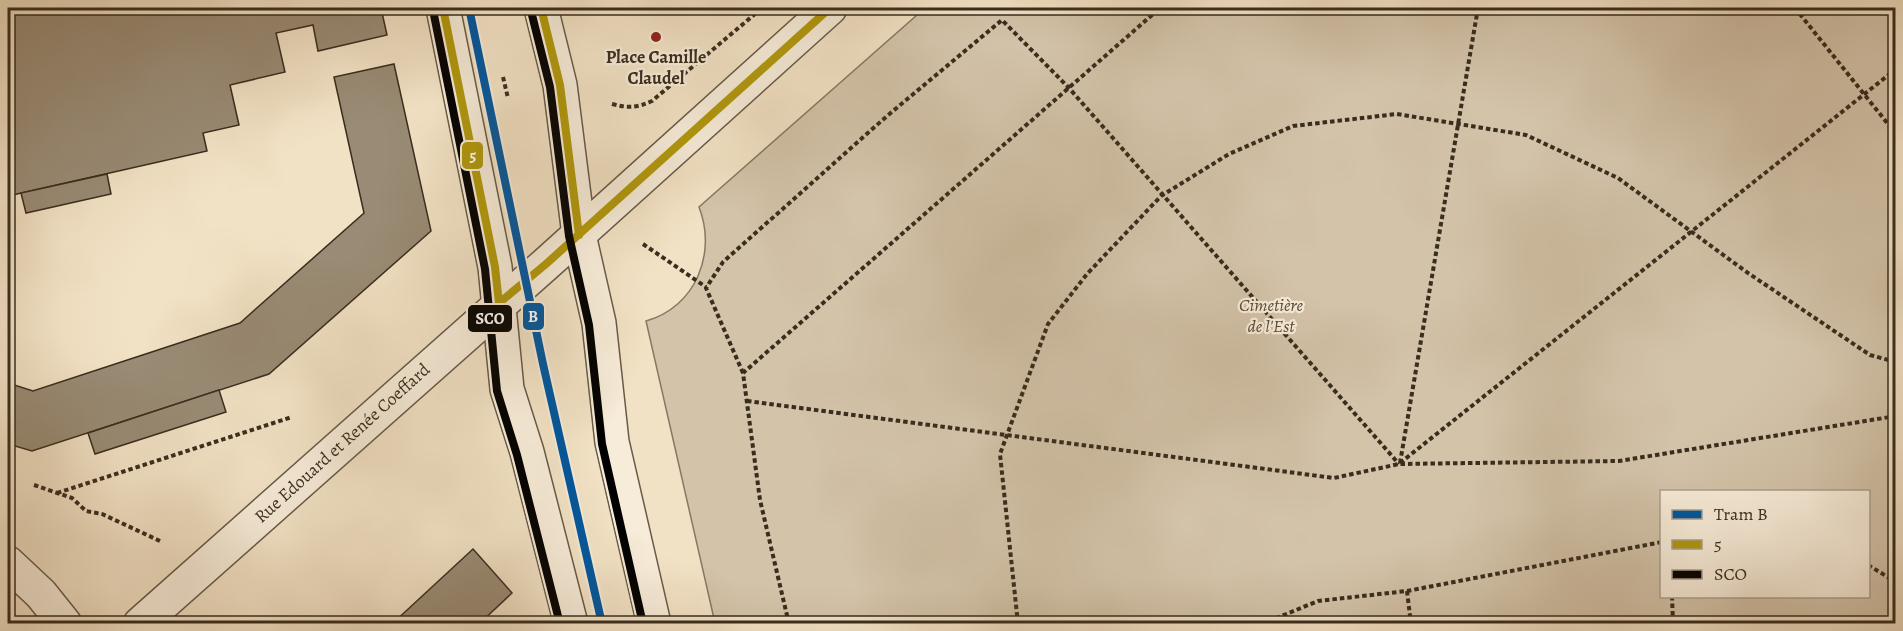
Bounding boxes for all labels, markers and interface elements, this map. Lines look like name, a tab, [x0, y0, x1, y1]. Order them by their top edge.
marker: Place Camille Claudel	[649, 30, 663, 44]
place label: Place Camille Claudel	[606, 45, 706, 90]
line badge: 5	[461, 141, 484, 170]
text: 5	[470, 145, 477, 167]
park label: Cimetière de l'Est	[1239, 293, 1303, 338]
line badge: B	[522, 302, 545, 331]
line badge: SCO	[467, 304, 513, 333]
text: B	[528, 306, 538, 328]
text: SCO	[475, 308, 505, 330]
street label: Rue Edouard et Renée Coeffard	[249, 358, 435, 528]
legend	[1660, 490, 1870, 598]
text: Tram B	[1714, 502, 1768, 526]
text: 5	[1714, 532, 1722, 556]
text: SCO	[1714, 562, 1747, 586]

